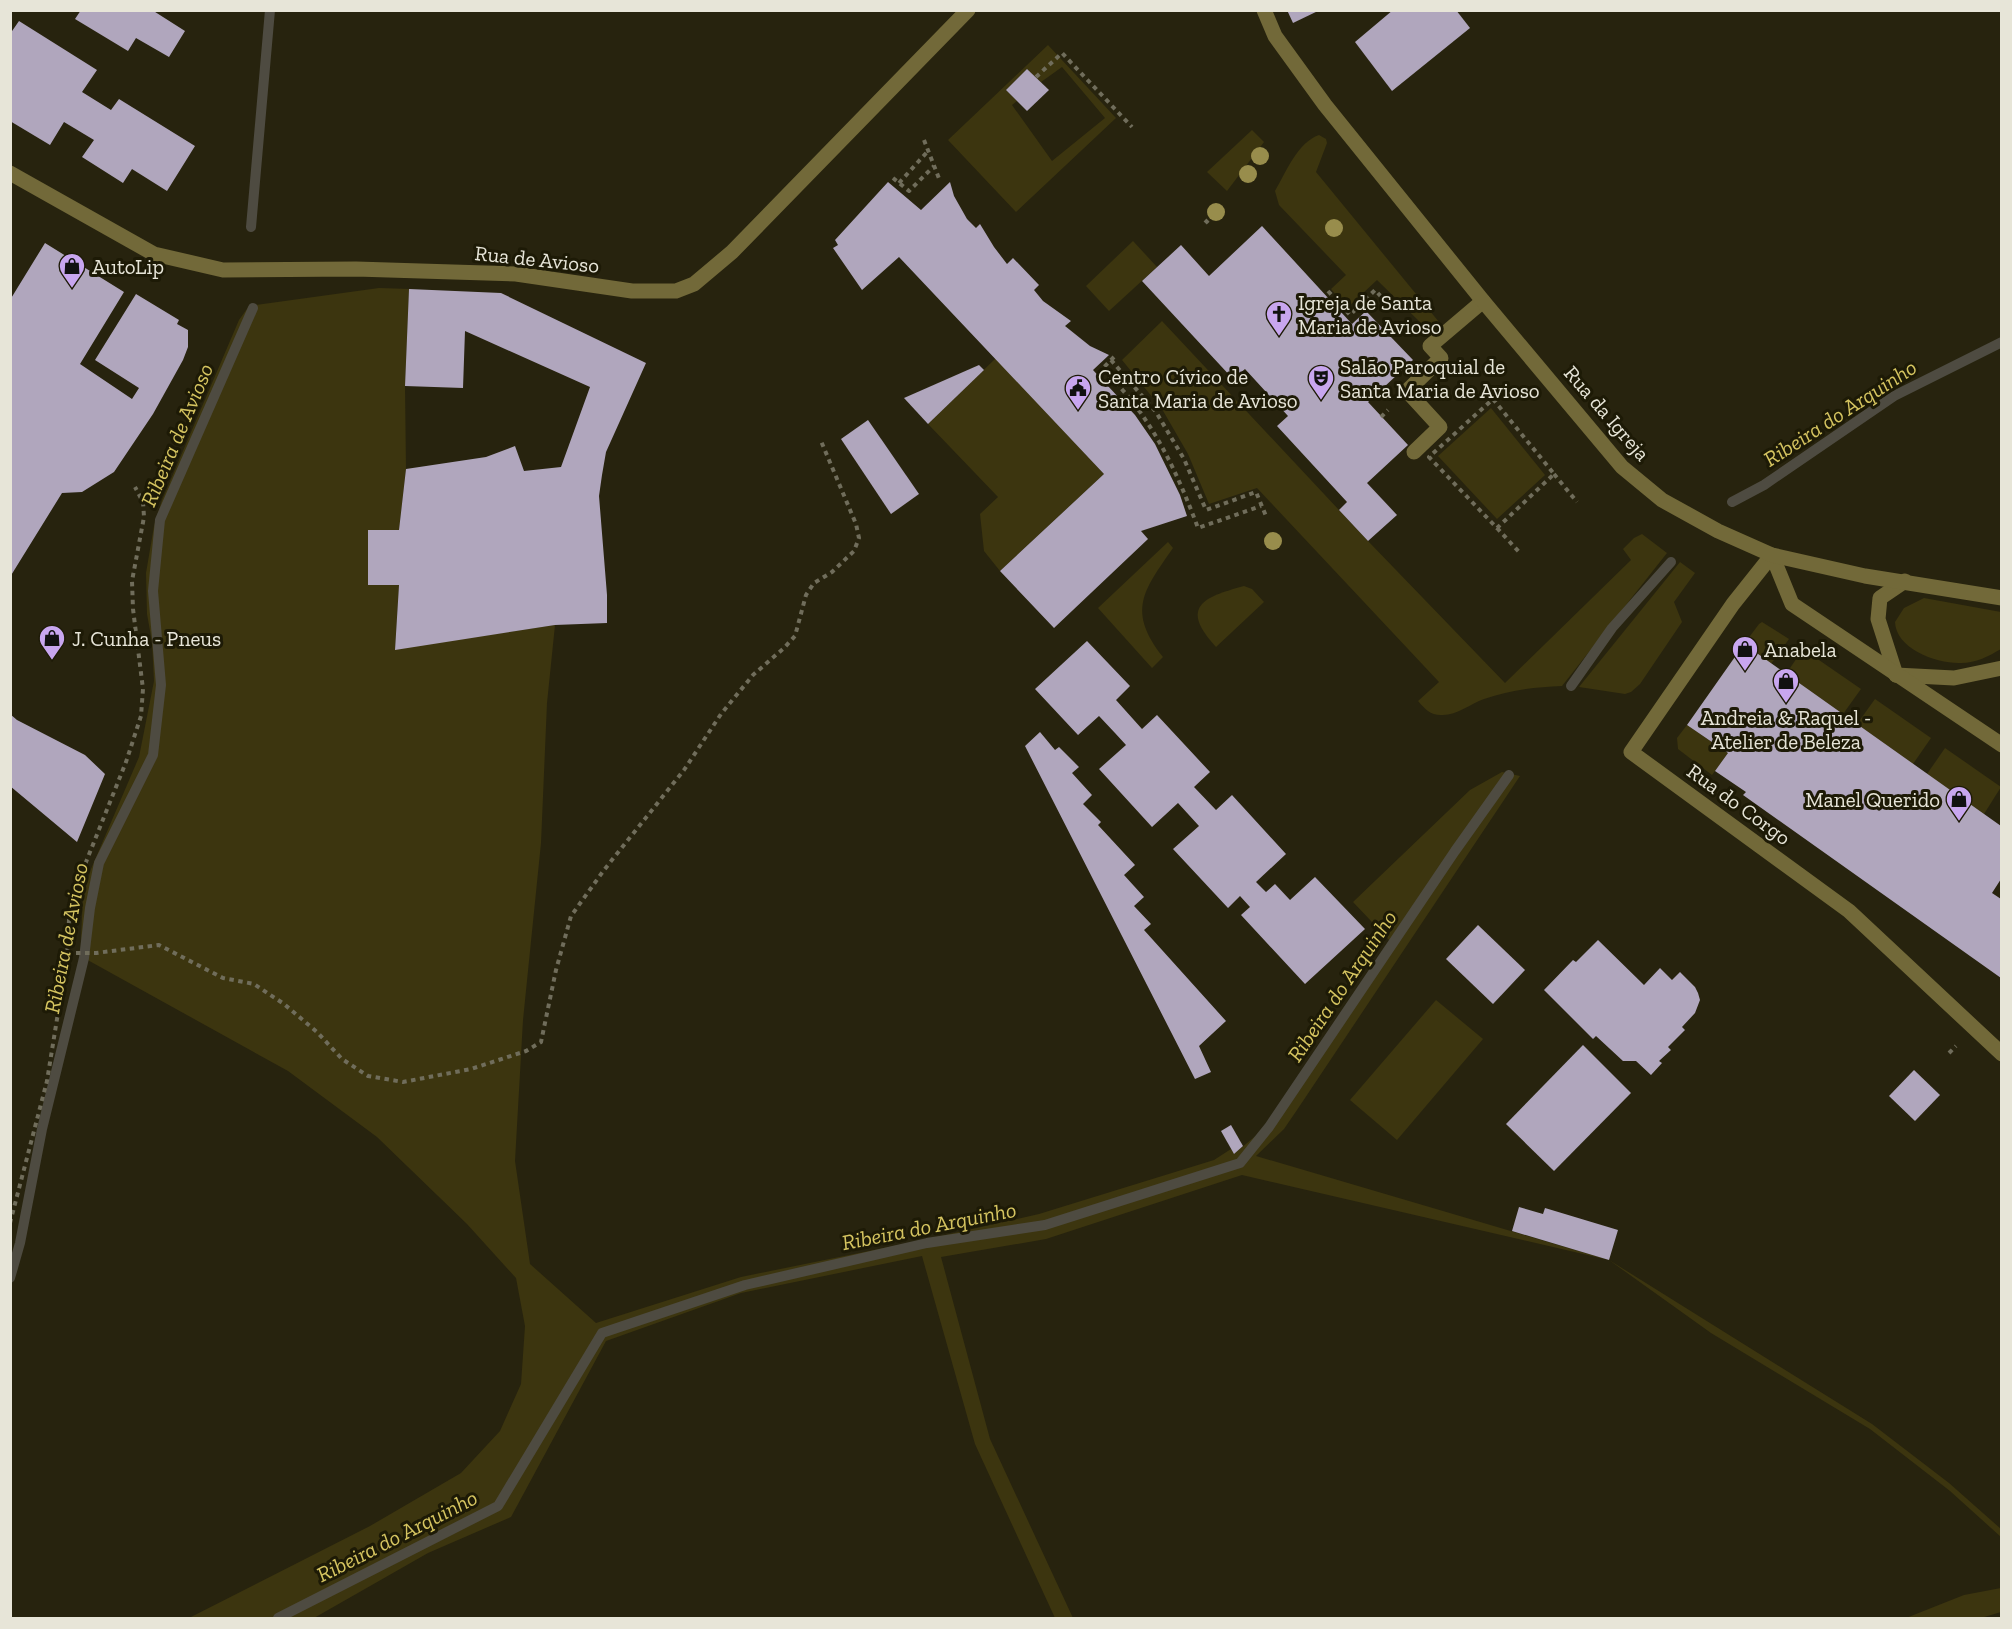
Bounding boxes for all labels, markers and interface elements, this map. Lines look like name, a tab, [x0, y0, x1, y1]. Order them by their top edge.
street label: Rua de Avioso	[473, 240, 601, 278]
shop icon: AutoLip	[57, 251, 87, 289]
place label: AutoLip	[92, 254, 164, 279]
place label: Igreja de Santa Maria de Avioso	[1298, 290, 1442, 339]
church icon: Igreja de Santa Maria de Avioso	[1264, 299, 1294, 337]
water label: Ribeira do Arquinho	[1758, 353, 1922, 473]
place label: Salão Paroquial de Santa Maria de Avioso	[1340, 354, 1540, 403]
water label: Ribeira de Avioso	[135, 359, 219, 511]
street label: Rua da Igreja	[1558, 360, 1655, 466]
theatre icon: Salão Paroquial de Santa Maria de Avioso	[1306, 363, 1336, 401]
place label: Centro Cívico de Santa Maria de Avioso	[1098, 364, 1298, 413]
public building icon: Centro Cívico de Santa Maria de Avioso	[1063, 373, 1093, 411]
shop icon: J. Cunha - Pneus	[37, 623, 67, 661]
place label: J. Cunha - Pneus	[72, 626, 221, 651]
shop icon: Anabela	[1730, 634, 1760, 672]
place label: Anabela	[1764, 637, 1837, 662]
shop icon: Andreia & Raquel - Atelier de Beleza	[1771, 666, 1801, 704]
place label: Andreia & Raquel - Atelier de Beleza	[1701, 705, 1871, 754]
street label: Rua do Corgo	[1682, 758, 1796, 850]
shop icon: Manel Querido	[1944, 784, 1974, 822]
place label: Manel Querido	[1805, 787, 1940, 812]
water label: Ribeira de Avioso	[38, 860, 94, 1016]
water label: Ribeira do Arquinho	[1281, 905, 1403, 1067]
water label: Ribeira do Arquinho	[840, 1196, 1018, 1256]
water label: Ribeira do Arquinho	[312, 1484, 482, 1588]

